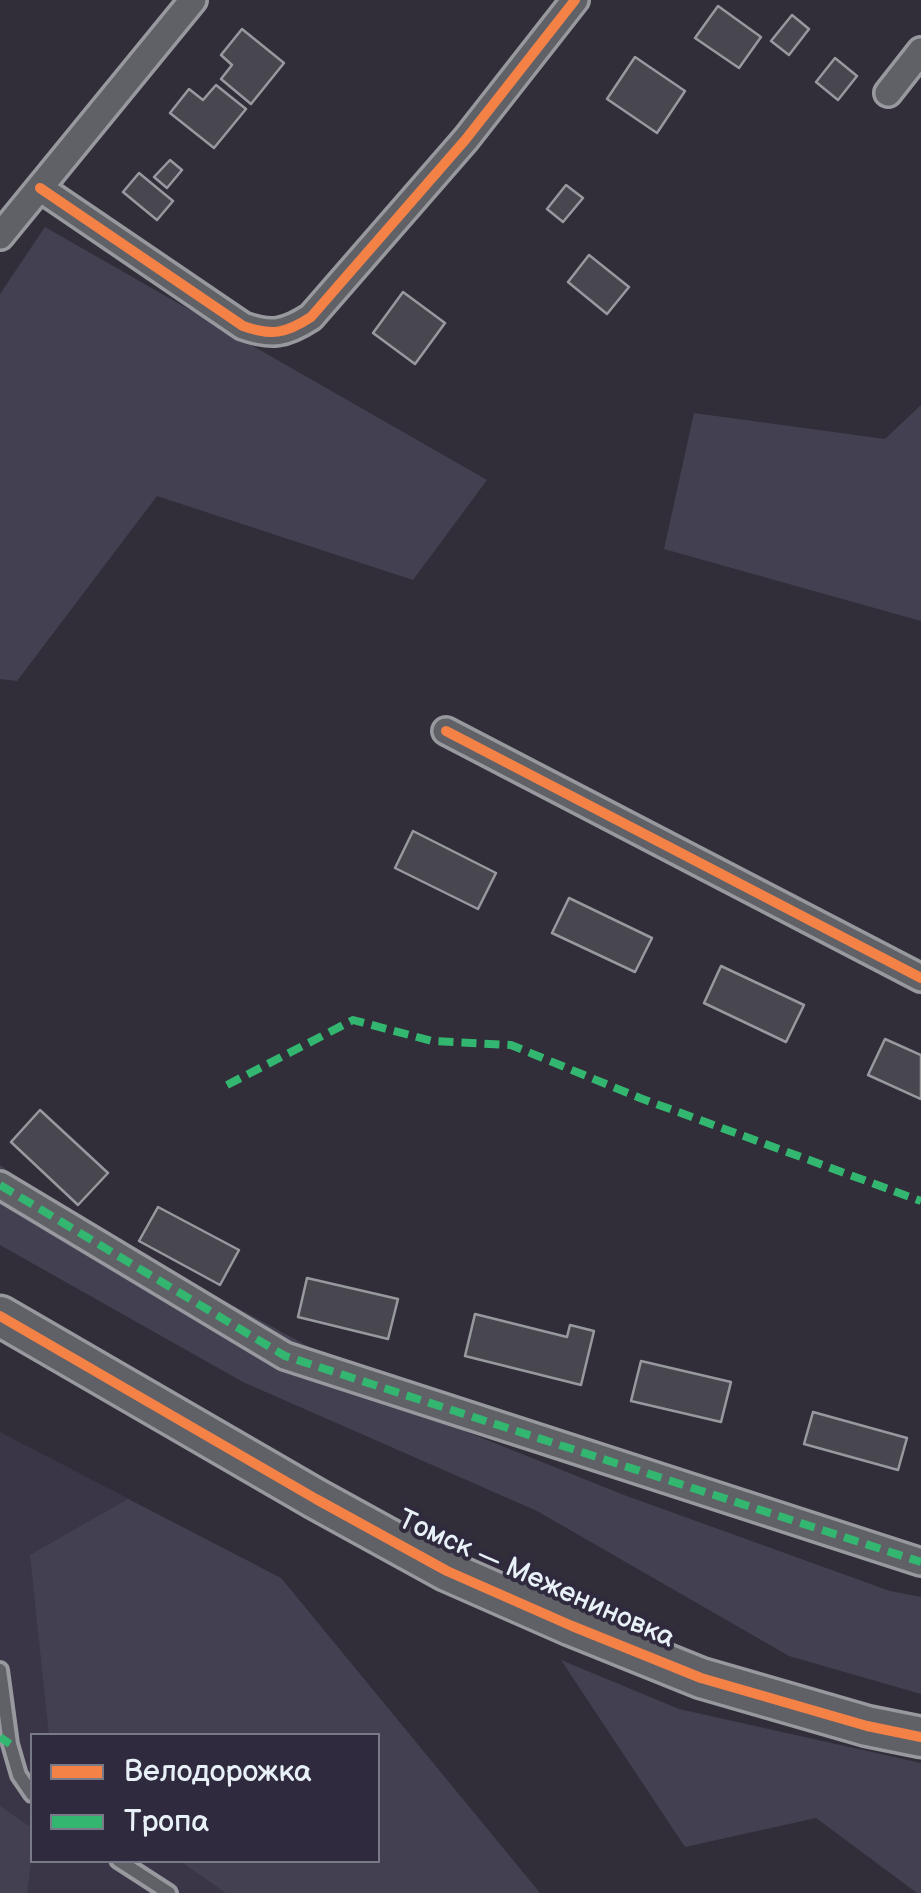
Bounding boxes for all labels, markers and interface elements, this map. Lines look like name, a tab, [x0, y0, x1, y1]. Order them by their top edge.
street label: Томск — Межениновка	[393, 1504, 679, 1656]
legend	[30, 1733, 380, 1863]
text: Велодорожка	[124, 1754, 312, 1790]
text: Тропа	[124, 1804, 209, 1840]

